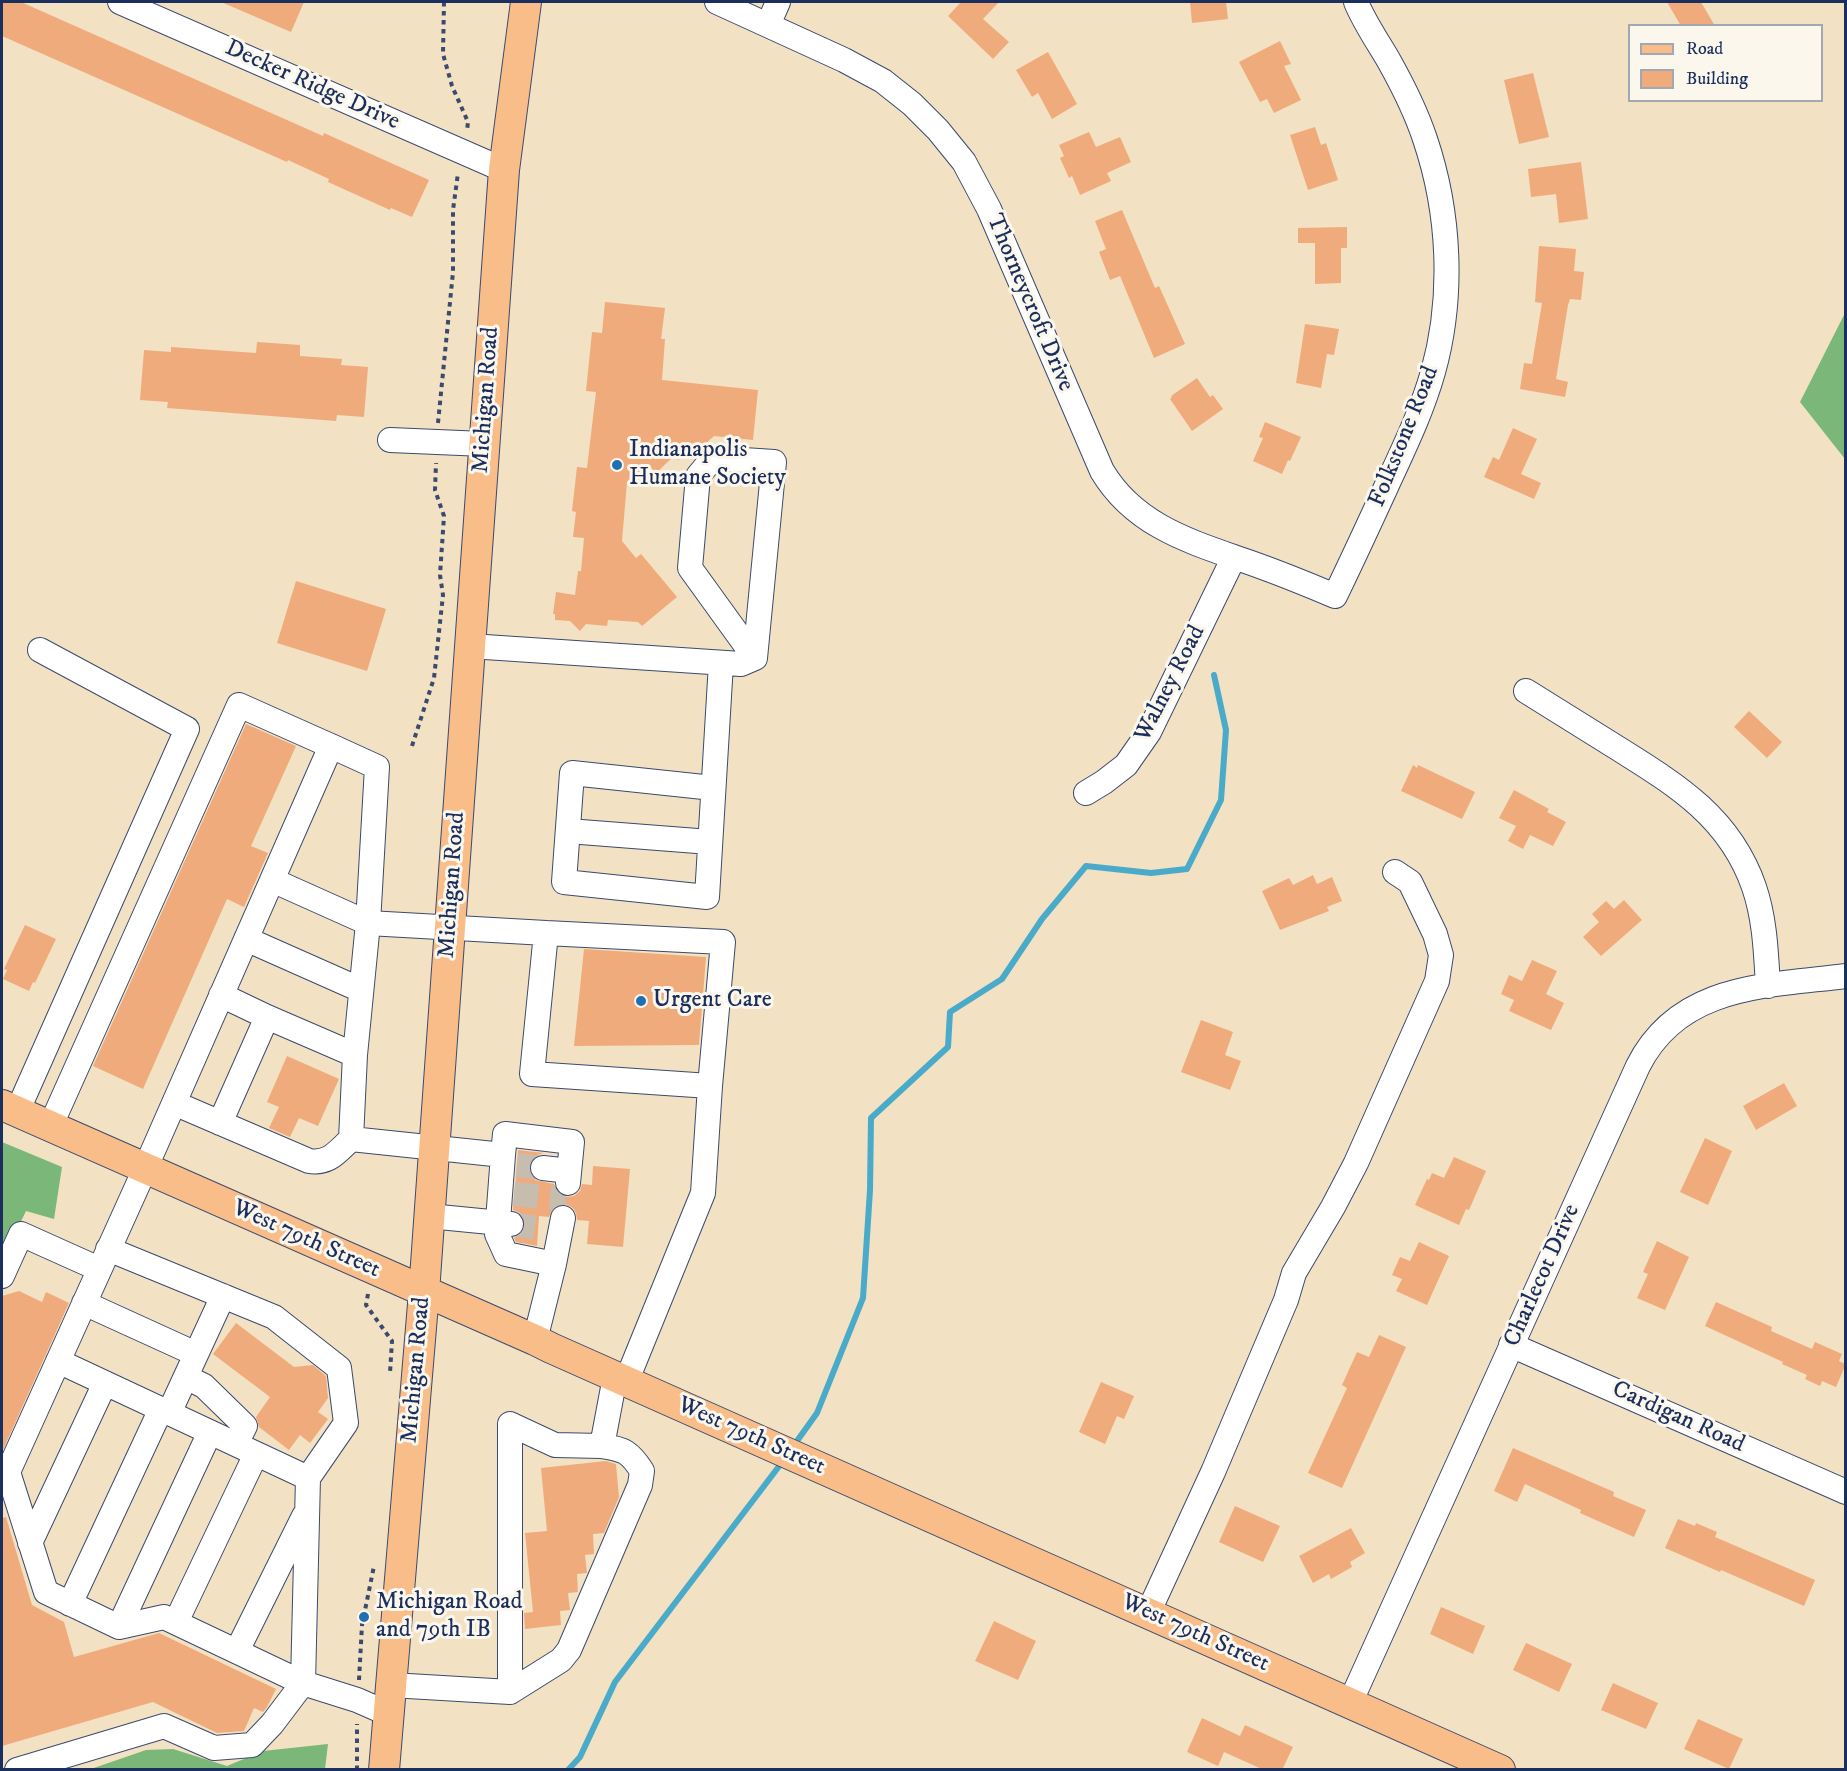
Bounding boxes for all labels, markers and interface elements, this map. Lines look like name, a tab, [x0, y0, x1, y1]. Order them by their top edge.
legend	[1628, 24, 1823, 102]
street label: Decker Ridge Drive	[220, 35, 404, 137]
text: Road	[1686, 38, 1723, 60]
text: Building	[1686, 68, 1748, 90]
street label: Thorneycroft Drive	[979, 210, 1079, 396]
street label: Michigan Road	[468, 326, 506, 474]
street label: Folkstone Road	[1364, 362, 1446, 512]
place label: Indianapolis Humane Society	[629, 437, 786, 493]
marker: Indianapolis Humane Society	[610, 458, 624, 472]
street label: Walney Road	[1129, 621, 1213, 747]
street label: Michigan Road	[434, 811, 472, 959]
place label: Urgent Care	[653, 987, 772, 1015]
marker: Urgent Care	[634, 994, 648, 1008]
street label: West 79th Street	[228, 1195, 384, 1285]
street label: Charlecot Drive	[1499, 1200, 1587, 1352]
street label: Michigan Road	[396, 1296, 438, 1444]
street label: Cardigan Road	[1607, 1376, 1749, 1460]
street label: West 79th Street	[673, 1392, 829, 1482]
place label: Michigan Road and 79th IB	[376, 1589, 522, 1645]
street label: West 79th Street	[1117, 1589, 1273, 1679]
marker: Michigan Road and 79th IB	[357, 1610, 371, 1624]

